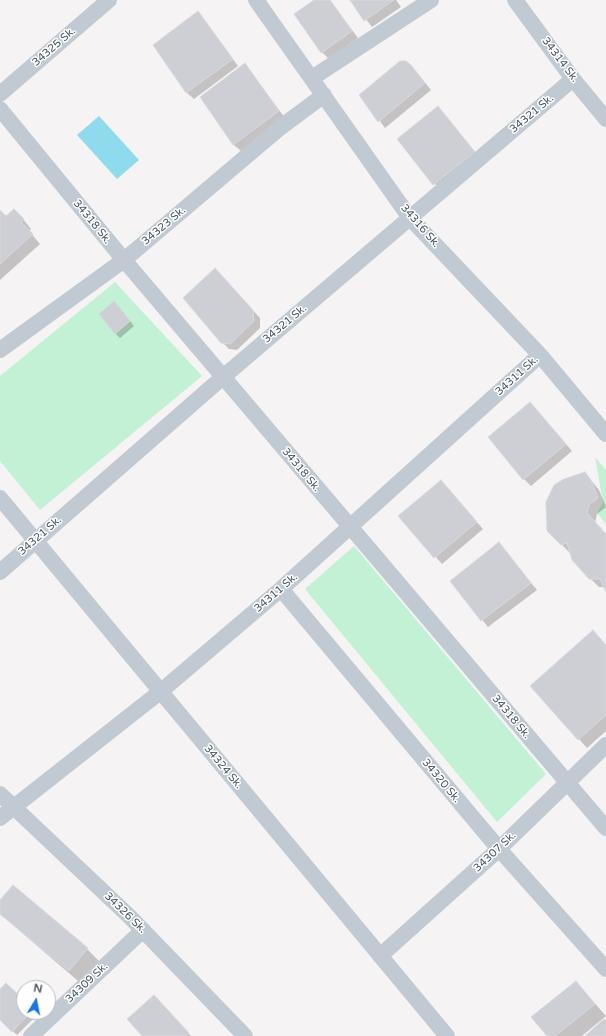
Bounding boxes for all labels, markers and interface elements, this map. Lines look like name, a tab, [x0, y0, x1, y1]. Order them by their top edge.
street label: 34325 Sk.	[30, 25, 78, 69]
street label: 34314 Sk.	[539, 35, 581, 85]
street label: 34321 Sk.	[507, 92, 557, 136]
street label: 34318 Sk.	[70, 197, 114, 247]
street label: 34316 Sk.	[398, 202, 442, 250]
street label: 34323 Sk.	[139, 204, 189, 248]
street label: 34321 Sk.	[260, 302, 310, 346]
street label: 34311 Sk.	[493, 353, 541, 399]
street label: 34318 Sk.	[279, 445, 323, 495]
street label: 34321 Sk.	[16, 514, 64, 558]
street label: 34311 Sk.	[252, 571, 300, 615]
street label: 34318 Sk.	[489, 692, 533, 742]
street label: 34324 Sk.	[201, 742, 245, 792]
street label: 34320 Sk.	[419, 756, 463, 806]
street label: 34307 Sk.	[471, 829, 519, 875]
street label: 34326 Sk.	[101, 890, 149, 936]
street label: 34309 Sk.	[63, 960, 111, 1006]
north arrow	[16, 980, 56, 1020]
text: N	[33, 982, 43, 996]

